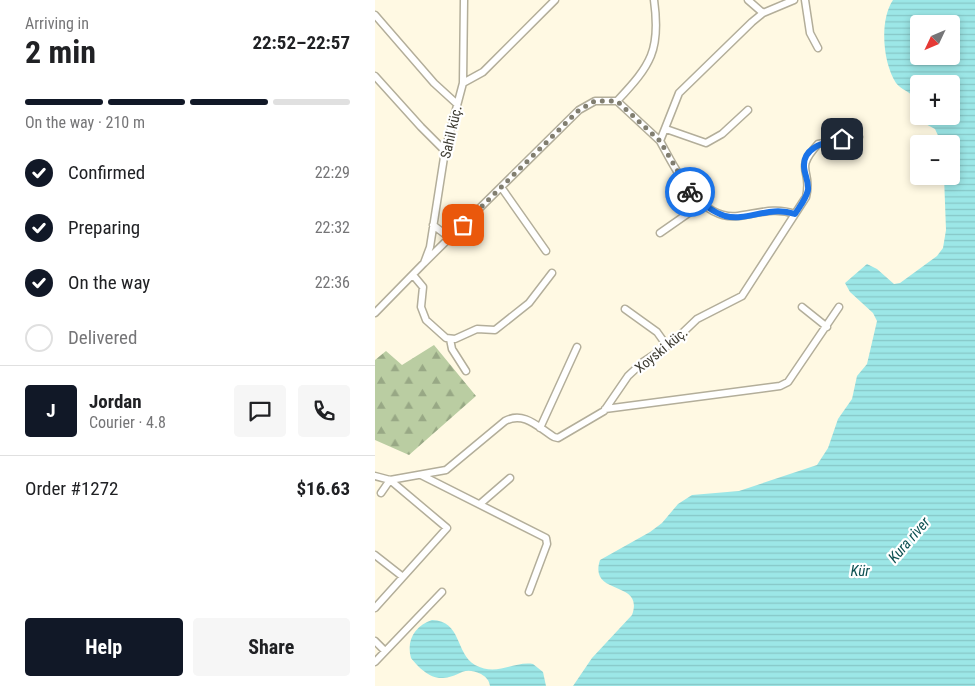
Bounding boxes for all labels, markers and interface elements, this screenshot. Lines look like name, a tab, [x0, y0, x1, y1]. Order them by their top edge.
text: Arriving in	[25, 14, 89, 33]
north arrow	[910, 15, 960, 65]
map controls	[910, 15, 960, 185]
text: 22:52–22:57	[252, 31, 350, 54]
text: 2 min	[25, 33, 96, 71]
button: +	[910, 75, 960, 125]
street label: Sahil küç.	[437, 104, 465, 160]
text: On the way · 210 m	[25, 113, 145, 132]
pin	[821, 118, 863, 160]
icon: home	[828, 125, 856, 153]
button: −	[910, 135, 960, 185]
icon: check	[25, 159, 53, 187]
text: Confirmed	[68, 161, 145, 184]
text: 22:29	[315, 163, 350, 182]
courier	[665, 167, 715, 217]
icon: bike	[676, 178, 704, 206]
pin	[442, 204, 484, 246]
icon: bag	[449, 211, 477, 239]
icon: check	[25, 214, 53, 242]
text: Preparing	[68, 216, 140, 239]
text: 22:32	[315, 218, 350, 237]
icon: check	[25, 269, 53, 297]
text: On the way	[68, 271, 150, 294]
text: 22:36	[315, 273, 350, 292]
street label: Xoyski küç.	[632, 324, 690, 376]
text: Delivered	[68, 326, 137, 349]
button: chat	[234, 385, 286, 437]
button: phone	[298, 385, 350, 437]
text: Jordan	[89, 390, 142, 413]
text: J	[46, 399, 56, 422]
text: Courier · 4.8	[89, 413, 166, 432]
text: Order #1272	[25, 477, 118, 500]
text: $16.63	[296, 477, 350, 500]
water label: Kura river	[884, 513, 934, 566]
water label: Kür	[850, 562, 870, 580]
button: Help	[25, 618, 183, 676]
button: Share	[193, 618, 350, 676]

